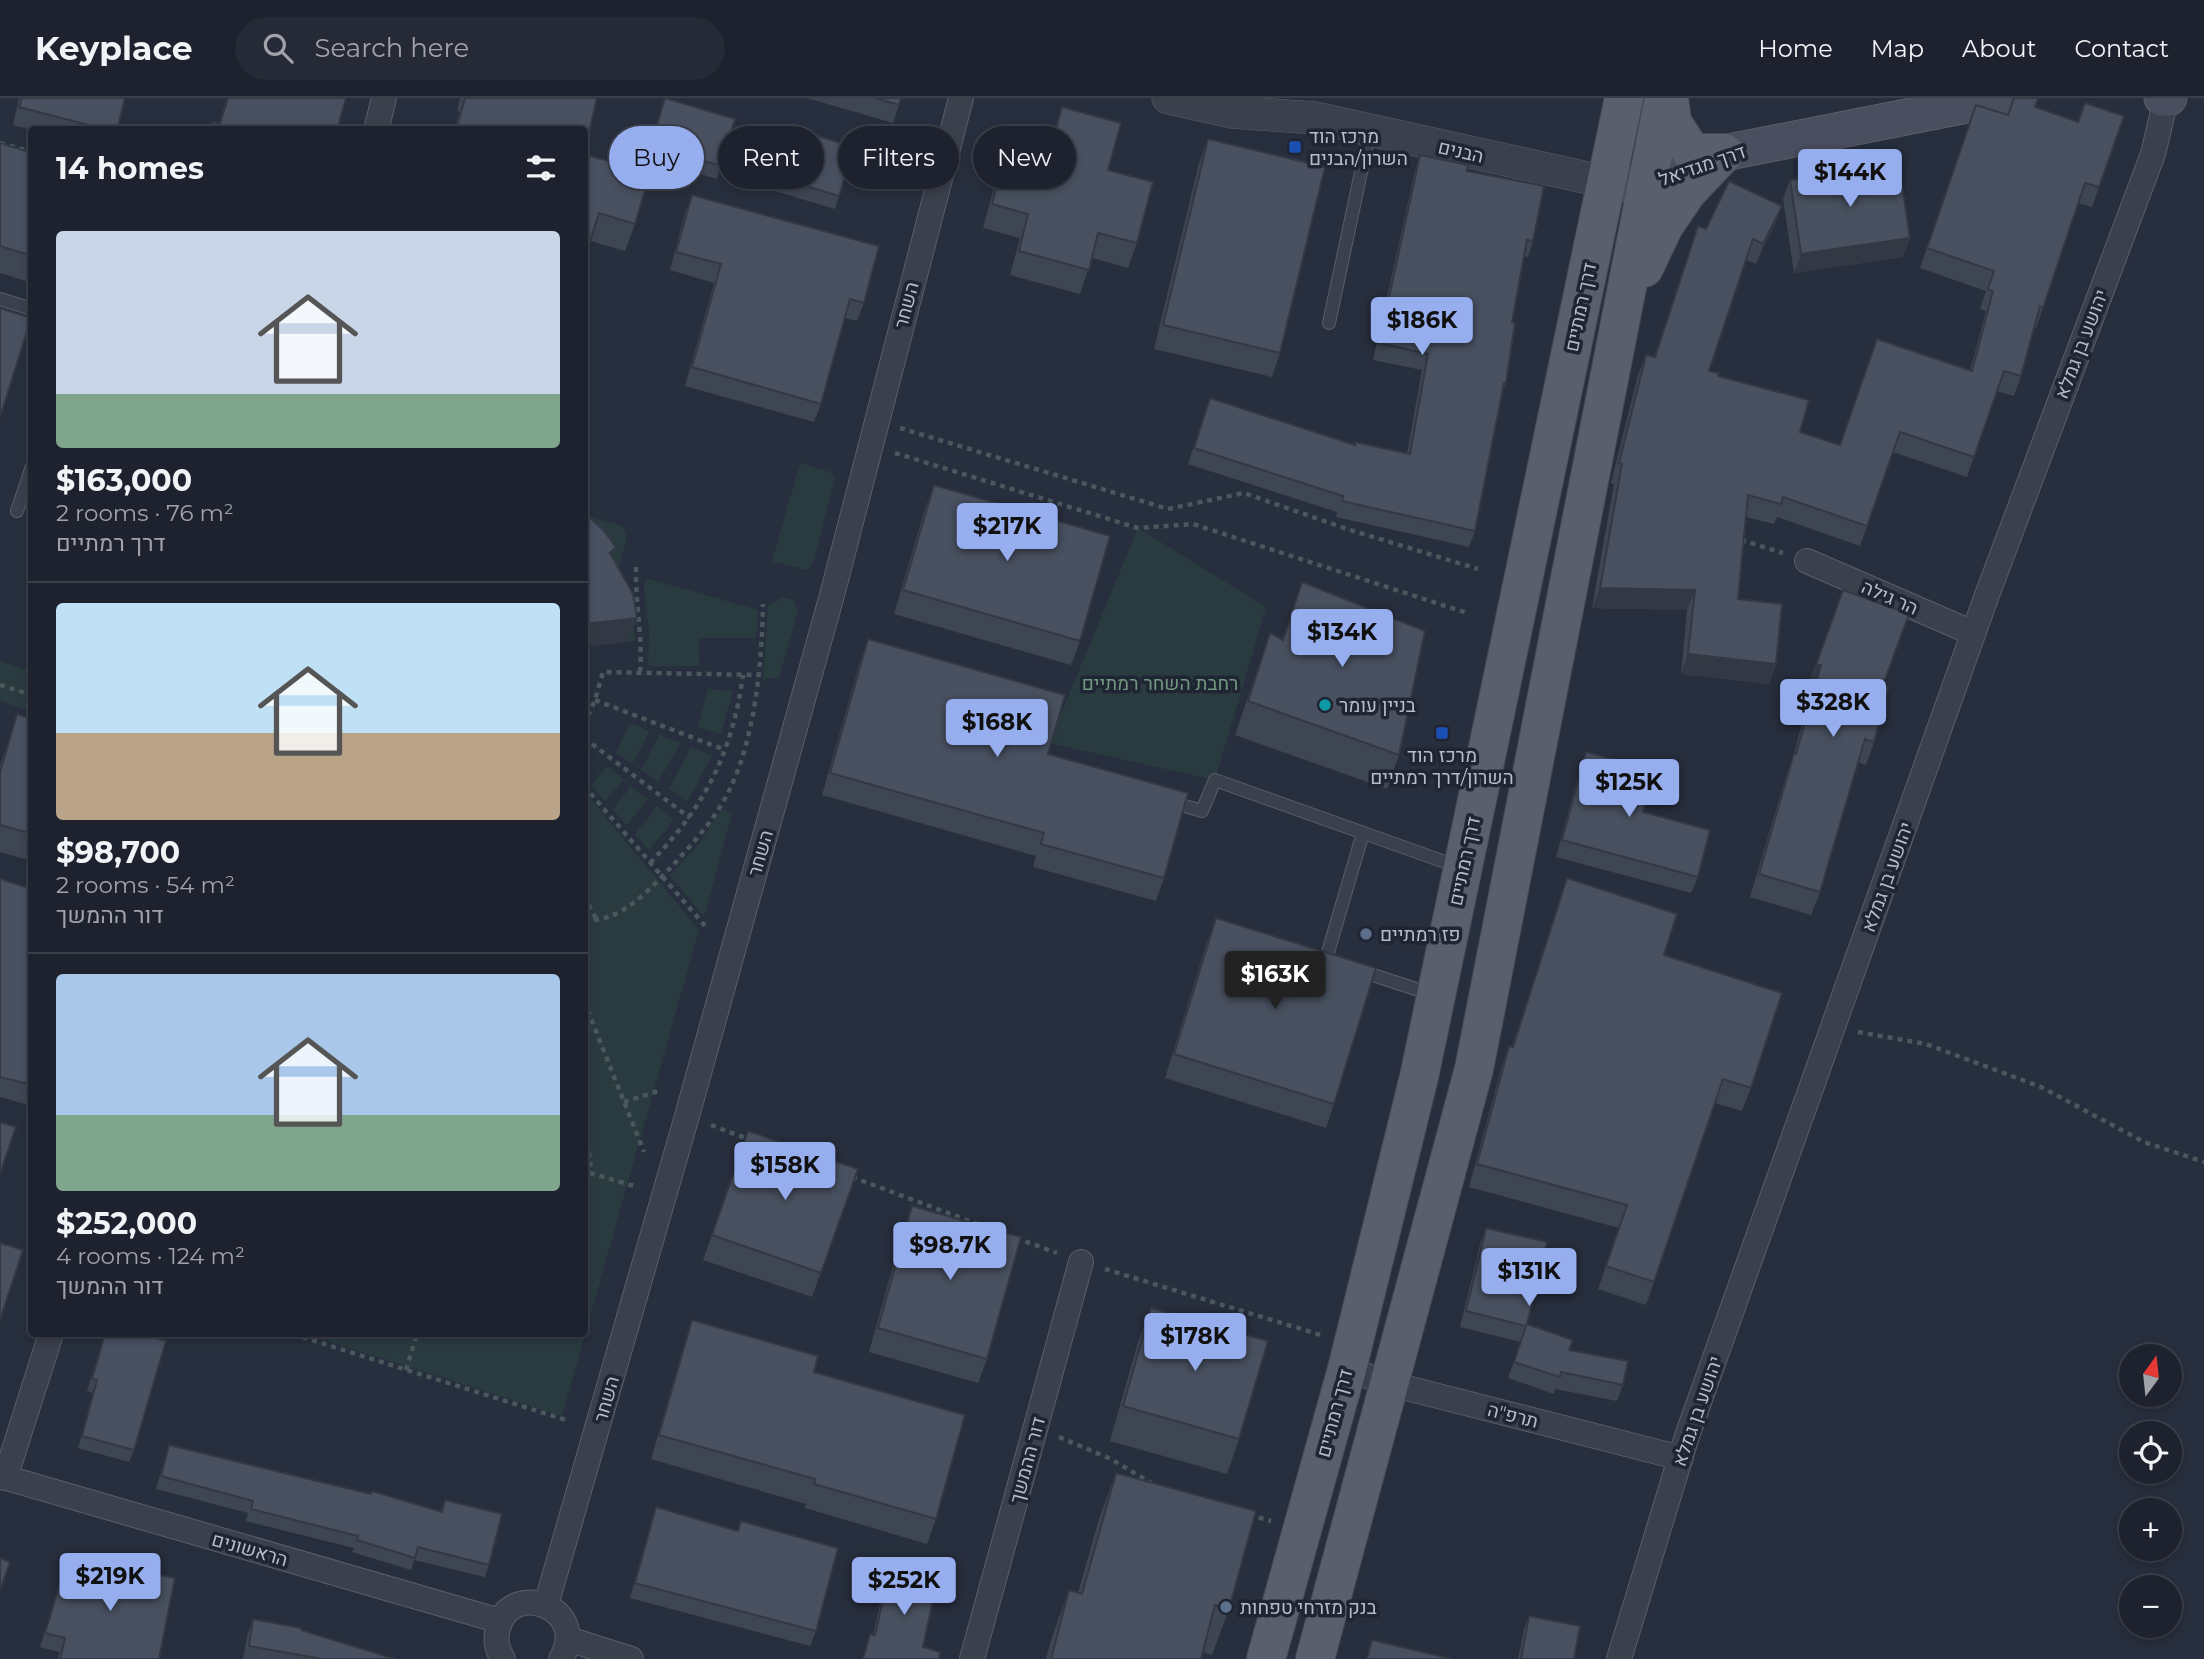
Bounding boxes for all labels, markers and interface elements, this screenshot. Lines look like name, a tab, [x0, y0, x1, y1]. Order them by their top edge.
search box	[235, 17, 725, 80]
text: Keyplace	[35, 28, 193, 68]
icon: search	[259, 29, 297, 67]
text: Search here	[315, 32, 469, 64]
text: Home	[1758, 34, 1833, 63]
text: Map	[1871, 34, 1924, 63]
text: About	[1962, 34, 2036, 63]
text: Contact	[2074, 34, 2169, 63]
place label: מרכז הוד השרון/הבנים	[1309, 125, 1408, 170]
chip: Buy	[609, 126, 704, 189]
chip: Rent	[718, 126, 824, 189]
chip: Filters	[838, 126, 959, 189]
chip: New	[973, 126, 1076, 189]
street label: הבנים	[1436, 135, 1486, 168]
marker: מרכז הוד השרון/הבנים	[1287, 139, 1303, 155]
street label: דרך מגדיאל	[1656, 140, 1749, 191]
icon: filters	[522, 149, 560, 187]
text: 14 homes	[56, 150, 204, 187]
pin: $144K	[1801, 150, 1899, 209]
text: $144K	[1814, 158, 1886, 186]
street label: דרך רמתיים	[1560, 260, 1601, 354]
icon: home	[245, 276, 371, 402]
street label: השחר	[889, 279, 924, 331]
street label: יהושע בן גמלא	[2050, 286, 2113, 402]
pin: $186K	[1373, 298, 1471, 357]
text: $186K	[1387, 306, 1457, 334]
text: $163,000	[56, 462, 192, 499]
text: 2 rooms · 76 m²	[56, 499, 234, 527]
pin: $217K	[958, 504, 1056, 563]
text: $217K	[973, 512, 1041, 540]
text: דרך רמתיים	[56, 529, 165, 557]
street label: הר גילה	[1858, 575, 1922, 620]
pin: $134K	[1293, 610, 1391, 669]
text: $134K	[1307, 618, 1377, 646]
icon: home	[245, 648, 371, 774]
park label: רחבת השחר רמתיים	[1082, 672, 1238, 695]
pin: $328K	[1784, 680, 1882, 739]
text: $328K	[1796, 688, 1870, 716]
place label: בניין עומר	[1339, 694, 1416, 717]
marker: בניין עומר	[1317, 697, 1333, 713]
pin: $168K	[948, 700, 1046, 759]
text: $168K	[962, 708, 1032, 736]
marker: מרכז הוד השרון/דרך רמתיים	[1434, 725, 1450, 741]
place label: מרכז הוד השרון/דרך רמתיים	[1370, 744, 1514, 789]
pin: $125K	[1580, 760, 1678, 819]
text: $125K	[1595, 768, 1663, 796]
street label: דרך רמתיים	[1444, 814, 1485, 908]
street label: יהושע בן גמלא	[1857, 819, 1918, 935]
street label: השחר	[743, 827, 778, 879]
text: $98,700	[56, 834, 180, 871]
text: 2 rooms · 54 m²	[56, 871, 235, 899]
text: דור ההמשך	[56, 901, 163, 929]
place label: פז רמתיים	[1380, 923, 1460, 946]
marker: פז רמתיים	[1358, 926, 1374, 942]
pin: $163K	[1226, 951, 1324, 1011]
text: $163K	[1241, 960, 1309, 988]
icon: home	[245, 1019, 371, 1145]
pin: $158K	[736, 1142, 834, 1202]
text: $158K	[750, 1151, 820, 1179]
text: $252,000	[56, 1205, 197, 1242]
pin: $98.7K	[893, 1222, 1007, 1282]
text: $98.7K	[909, 1231, 991, 1259]
text: 4 rooms · 124 m²	[56, 1242, 245, 1270]
pin: $131K	[1480, 1248, 1578, 1308]
text: $131K	[1497, 1257, 1561, 1285]
text: דור ההמשך	[56, 1272, 163, 1300]
pin: $178K	[1146, 1314, 1244, 1373]
text: $178K	[1160, 1322, 1230, 1350]
north arrow	[2119, 1344, 2182, 1407]
map controls	[2119, 1344, 2182, 1638]
street label: יהושע בן גמלא	[1668, 1353, 1727, 1469]
street label: דרך רמתיים	[1312, 1366, 1357, 1460]
street label: השחר	[589, 1373, 624, 1425]
street label: תרפ"ה	[1485, 1398, 1541, 1433]
street label: דור ההמשך	[1005, 1414, 1050, 1506]
button: locate	[2119, 1421, 2182, 1484]
button: +	[2119, 1498, 2182, 1561]
street label: הראשונים	[209, 1528, 291, 1571]
pin: $219K	[61, 1554, 159, 1613]
pin: $252K	[855, 1558, 953, 1617]
text: $219K	[76, 1562, 144, 1590]
text: $252K	[868, 1566, 940, 1594]
button: −	[2119, 1575, 2182, 1638]
place label: בנק מזרחי טפחות	[1240, 1596, 1377, 1619]
marker: בנק מזרחי טפחות	[1218, 1599, 1234, 1615]

